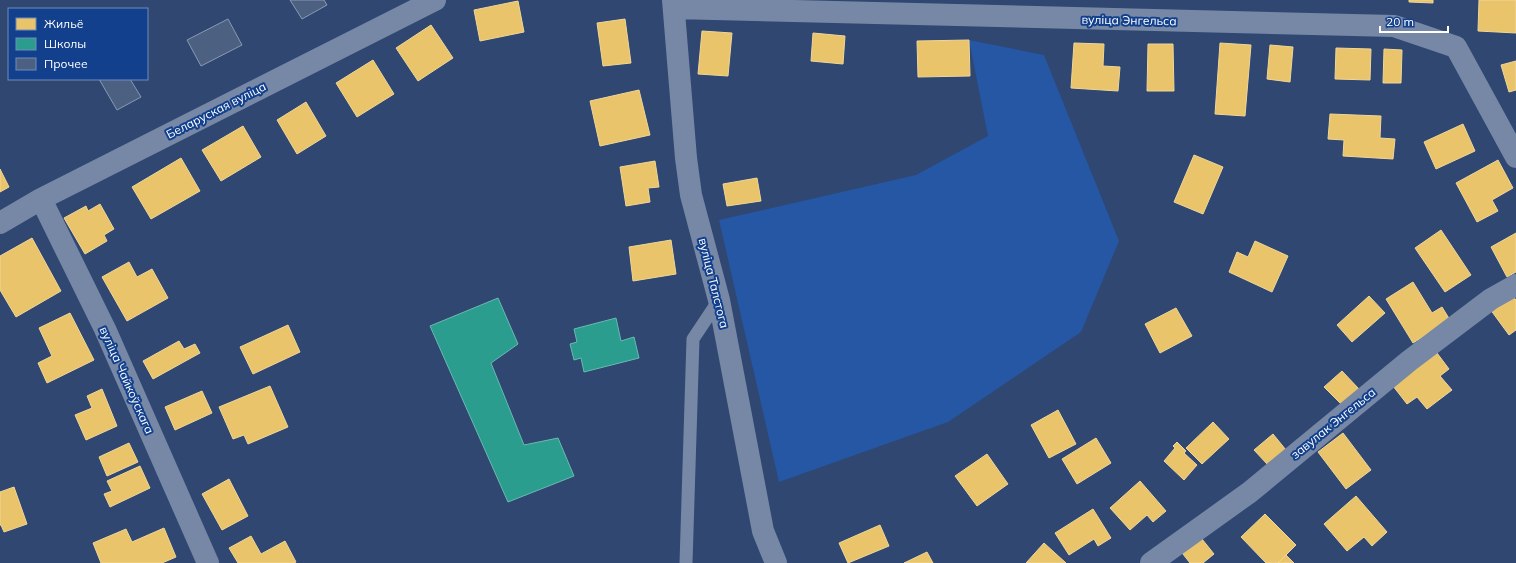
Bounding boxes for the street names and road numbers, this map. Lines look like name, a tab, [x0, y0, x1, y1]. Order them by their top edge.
street label: вуліца Энгельса	[1081, 12, 1177, 28]
street label: Беларуская вуліца	[164, 78, 268, 142]
street label: вуліца Талстога	[696, 236, 732, 330]
street label: вуліца Чайкоўскага	[97, 324, 157, 436]
street label: завулак Энгельса	[1288, 384, 1378, 462]

